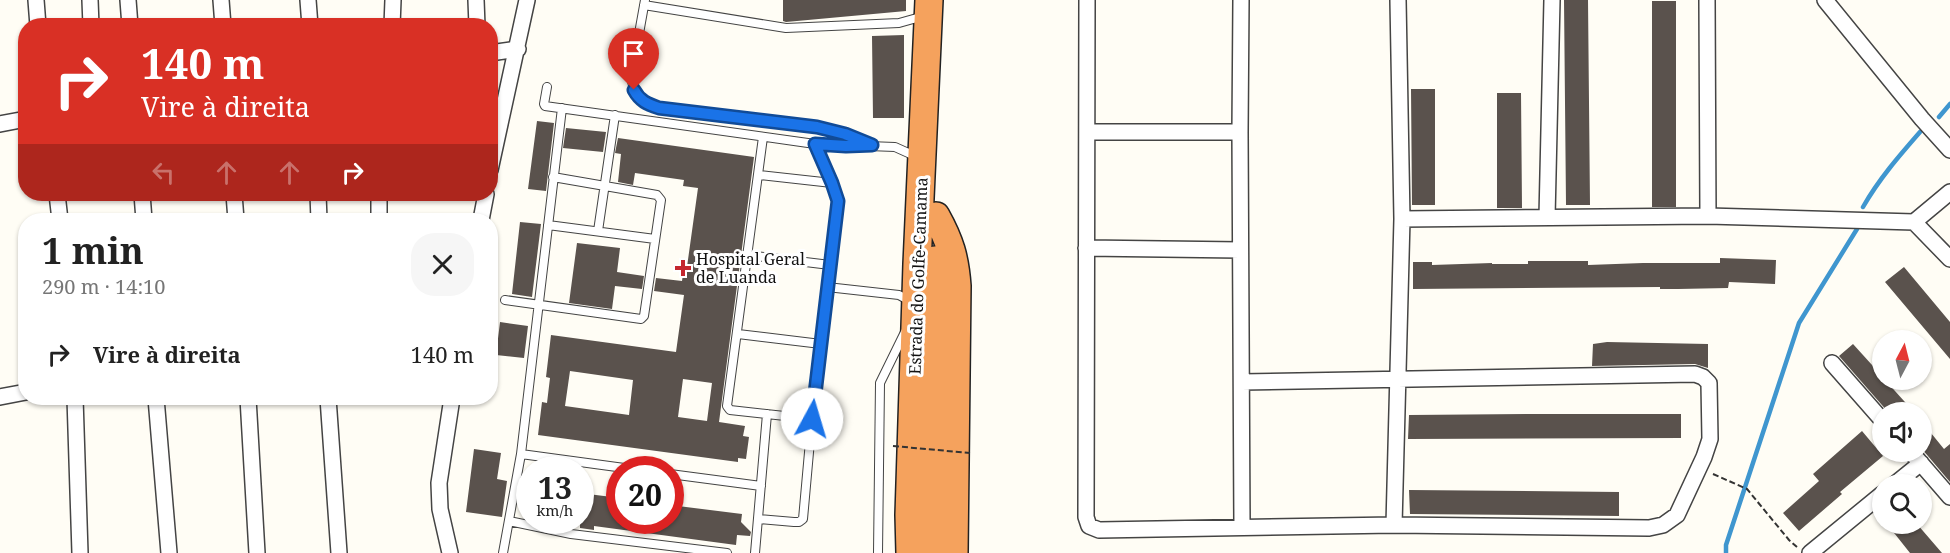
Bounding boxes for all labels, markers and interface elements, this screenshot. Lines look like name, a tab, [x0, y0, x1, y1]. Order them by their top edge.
pin	[608, 28, 659, 90]
text: 140 m	[141, 34, 265, 91]
icon: arrive	[617, 37, 650, 70]
icon: right	[42, 42, 120, 120]
text: Vire à direita	[141, 88, 310, 125]
icon: left	[147, 156, 180, 189]
icon: ahead	[210, 156, 243, 189]
icon: ahead	[273, 156, 306, 189]
icon: right	[336, 156, 369, 189]
street label: Estrada do Golfe-Camama	[904, 177, 932, 375]
text: 1 min	[42, 226, 144, 275]
button: close	[411, 233, 474, 296]
place label: Hospital Geral de Luanda	[696, 248, 805, 288]
marker: Hospital Geral de Luanda	[674, 259, 692, 277]
text: 290 m · 14:10	[42, 273, 165, 300]
north arrow	[1872, 330, 1932, 390]
map controls	[1872, 330, 1932, 534]
icon: right	[42, 338, 75, 371]
text: Vire à direita	[93, 339, 241, 369]
text: 140 m	[411, 339, 474, 369]
position arrow	[780, 387, 844, 451]
button: sound	[1872, 402, 1932, 462]
speed limit sign: 20	[606, 456, 684, 534]
text: 13	[538, 467, 572, 508]
button: search	[1872, 474, 1932, 534]
text: km/h	[537, 500, 573, 520]

